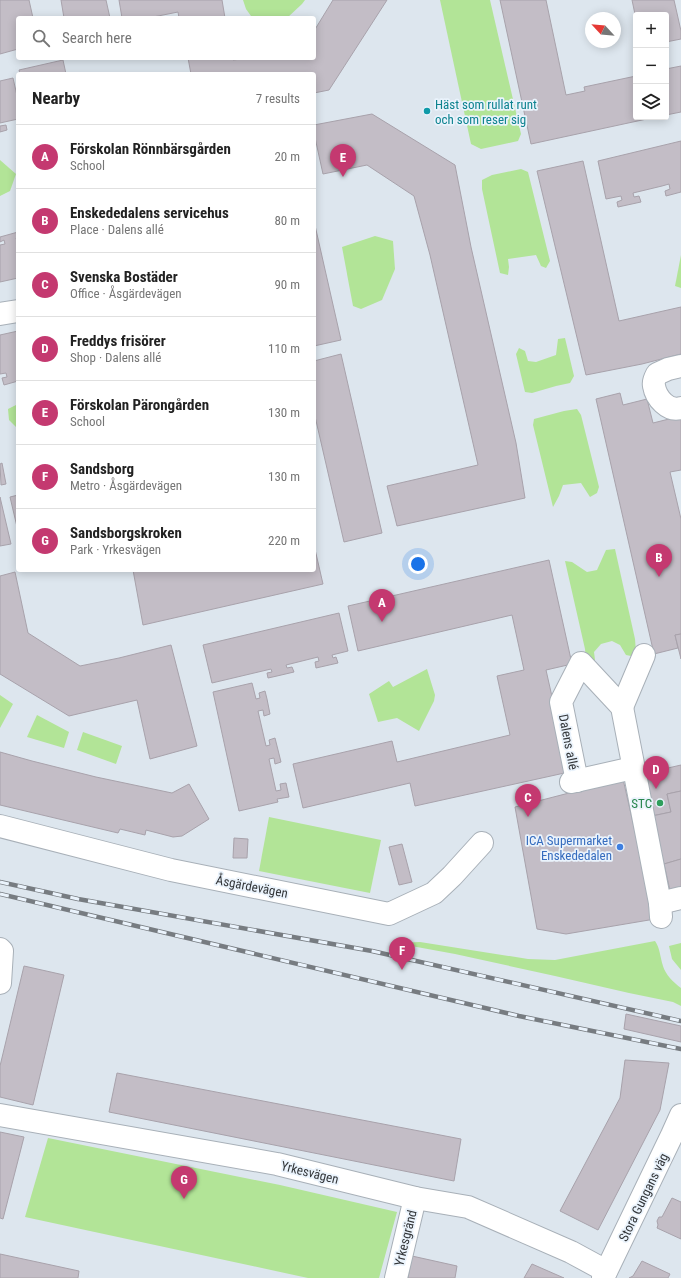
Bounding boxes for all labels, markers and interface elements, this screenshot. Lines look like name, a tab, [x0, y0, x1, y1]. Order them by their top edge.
north arrow	[585, 12, 621, 48]
map controls	[633, 12, 669, 120]
button: +	[633, 12, 669, 48]
search box	[16, 16, 316, 60]
icon: search	[30, 27, 52, 49]
text: Search here	[62, 29, 132, 47]
button: −	[633, 48, 669, 84]
button: layers	[633, 84, 669, 120]
text: Nearby	[32, 88, 80, 108]
text: 7 results	[256, 91, 300, 106]
place label: Häst som rullat runt och som reser sig	[435, 97, 537, 127]
marker: Häst som rullat runt och som reser sig	[422, 106, 432, 116]
text: Förskolan Rönnbärsgården	[70, 140, 231, 158]
pin: E	[330, 144, 356, 177]
text: A	[41, 149, 49, 164]
text: 20 m	[274, 149, 300, 164]
text: School	[70, 158, 105, 173]
text: Enskededalens servicehus	[70, 204, 229, 222]
text: B	[41, 213, 49, 228]
text: 80 m	[274, 213, 300, 228]
text: Place · Dalens allé	[70, 222, 164, 237]
text: Svenska Bostäder	[70, 268, 178, 286]
text: C	[41, 277, 49, 292]
text: 90 m	[274, 277, 300, 292]
text: Office · Åsgärdevägen	[70, 286, 182, 301]
text: Freddys frisörer	[70, 332, 166, 350]
text: D	[41, 341, 49, 356]
text: 110 m	[268, 341, 300, 356]
text: Shop · Dalens allé	[70, 350, 161, 365]
text: Förskolan Pärongården	[70, 396, 209, 414]
text: E	[42, 405, 48, 420]
text: 130 m	[268, 405, 300, 420]
text: School	[70, 414, 105, 429]
text: Sandsborg	[70, 460, 134, 478]
text: F	[42, 469, 48, 484]
text: 130 m	[268, 469, 300, 484]
text: Metro · Åsgärdevägen	[70, 478, 182, 493]
text: Sandsborgskroken	[70, 524, 182, 542]
text: G	[41, 533, 49, 548]
text: 220 m	[268, 533, 300, 548]
text: Park · Yrkesvägen	[70, 542, 161, 557]
pin: B	[646, 544, 672, 577]
your location	[408, 554, 428, 574]
pin: A	[369, 589, 395, 622]
street label: Dalens allé	[556, 713, 581, 771]
pin: D	[643, 756, 669, 789]
pin: C	[515, 784, 541, 817]
place label: STC	[631, 796, 652, 811]
marker: STC	[655, 798, 665, 808]
place label: ICA Supermarket Enskededalen	[526, 833, 612, 863]
marker: ICA Supermarket Enskededalen	[615, 842, 625, 852]
street label: Åsgärdevägen	[215, 871, 289, 901]
pin: F	[389, 937, 415, 970]
street label: Stora Gungans väg	[616, 1151, 671, 1244]
street label: Yrkesvägen	[280, 1158, 340, 1187]
pin: G	[171, 1166, 197, 1199]
street label: Yrkesgränd	[391, 1208, 420, 1268]

